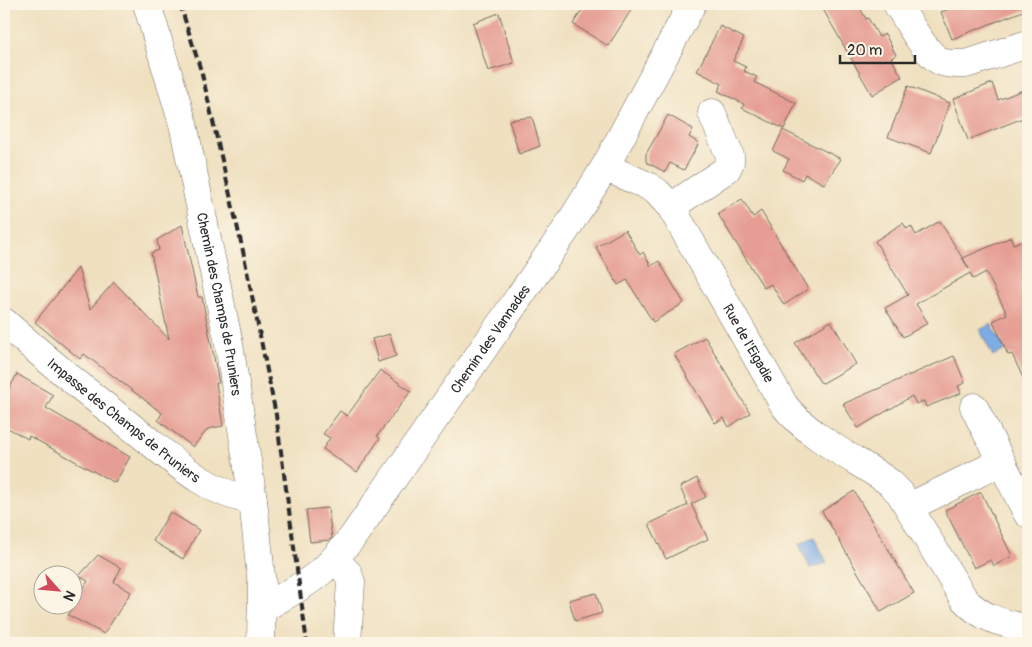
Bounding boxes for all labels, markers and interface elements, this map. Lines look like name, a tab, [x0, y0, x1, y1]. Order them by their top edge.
scale bar	[840, 32, 914, 64]
text: 20 m	[847, 41, 882, 60]
street label: Chemin des Champs de Pruniers	[193, 211, 245, 398]
street label: Chemin des Vannades	[447, 281, 534, 397]
street label: Rue de l'Eigadie	[719, 301, 777, 386]
street label: Impasse des Champs de Pruniers	[44, 355, 204, 487]
north arrow	[32, 564, 82, 614]
text: N	[59, 588, 79, 604]

